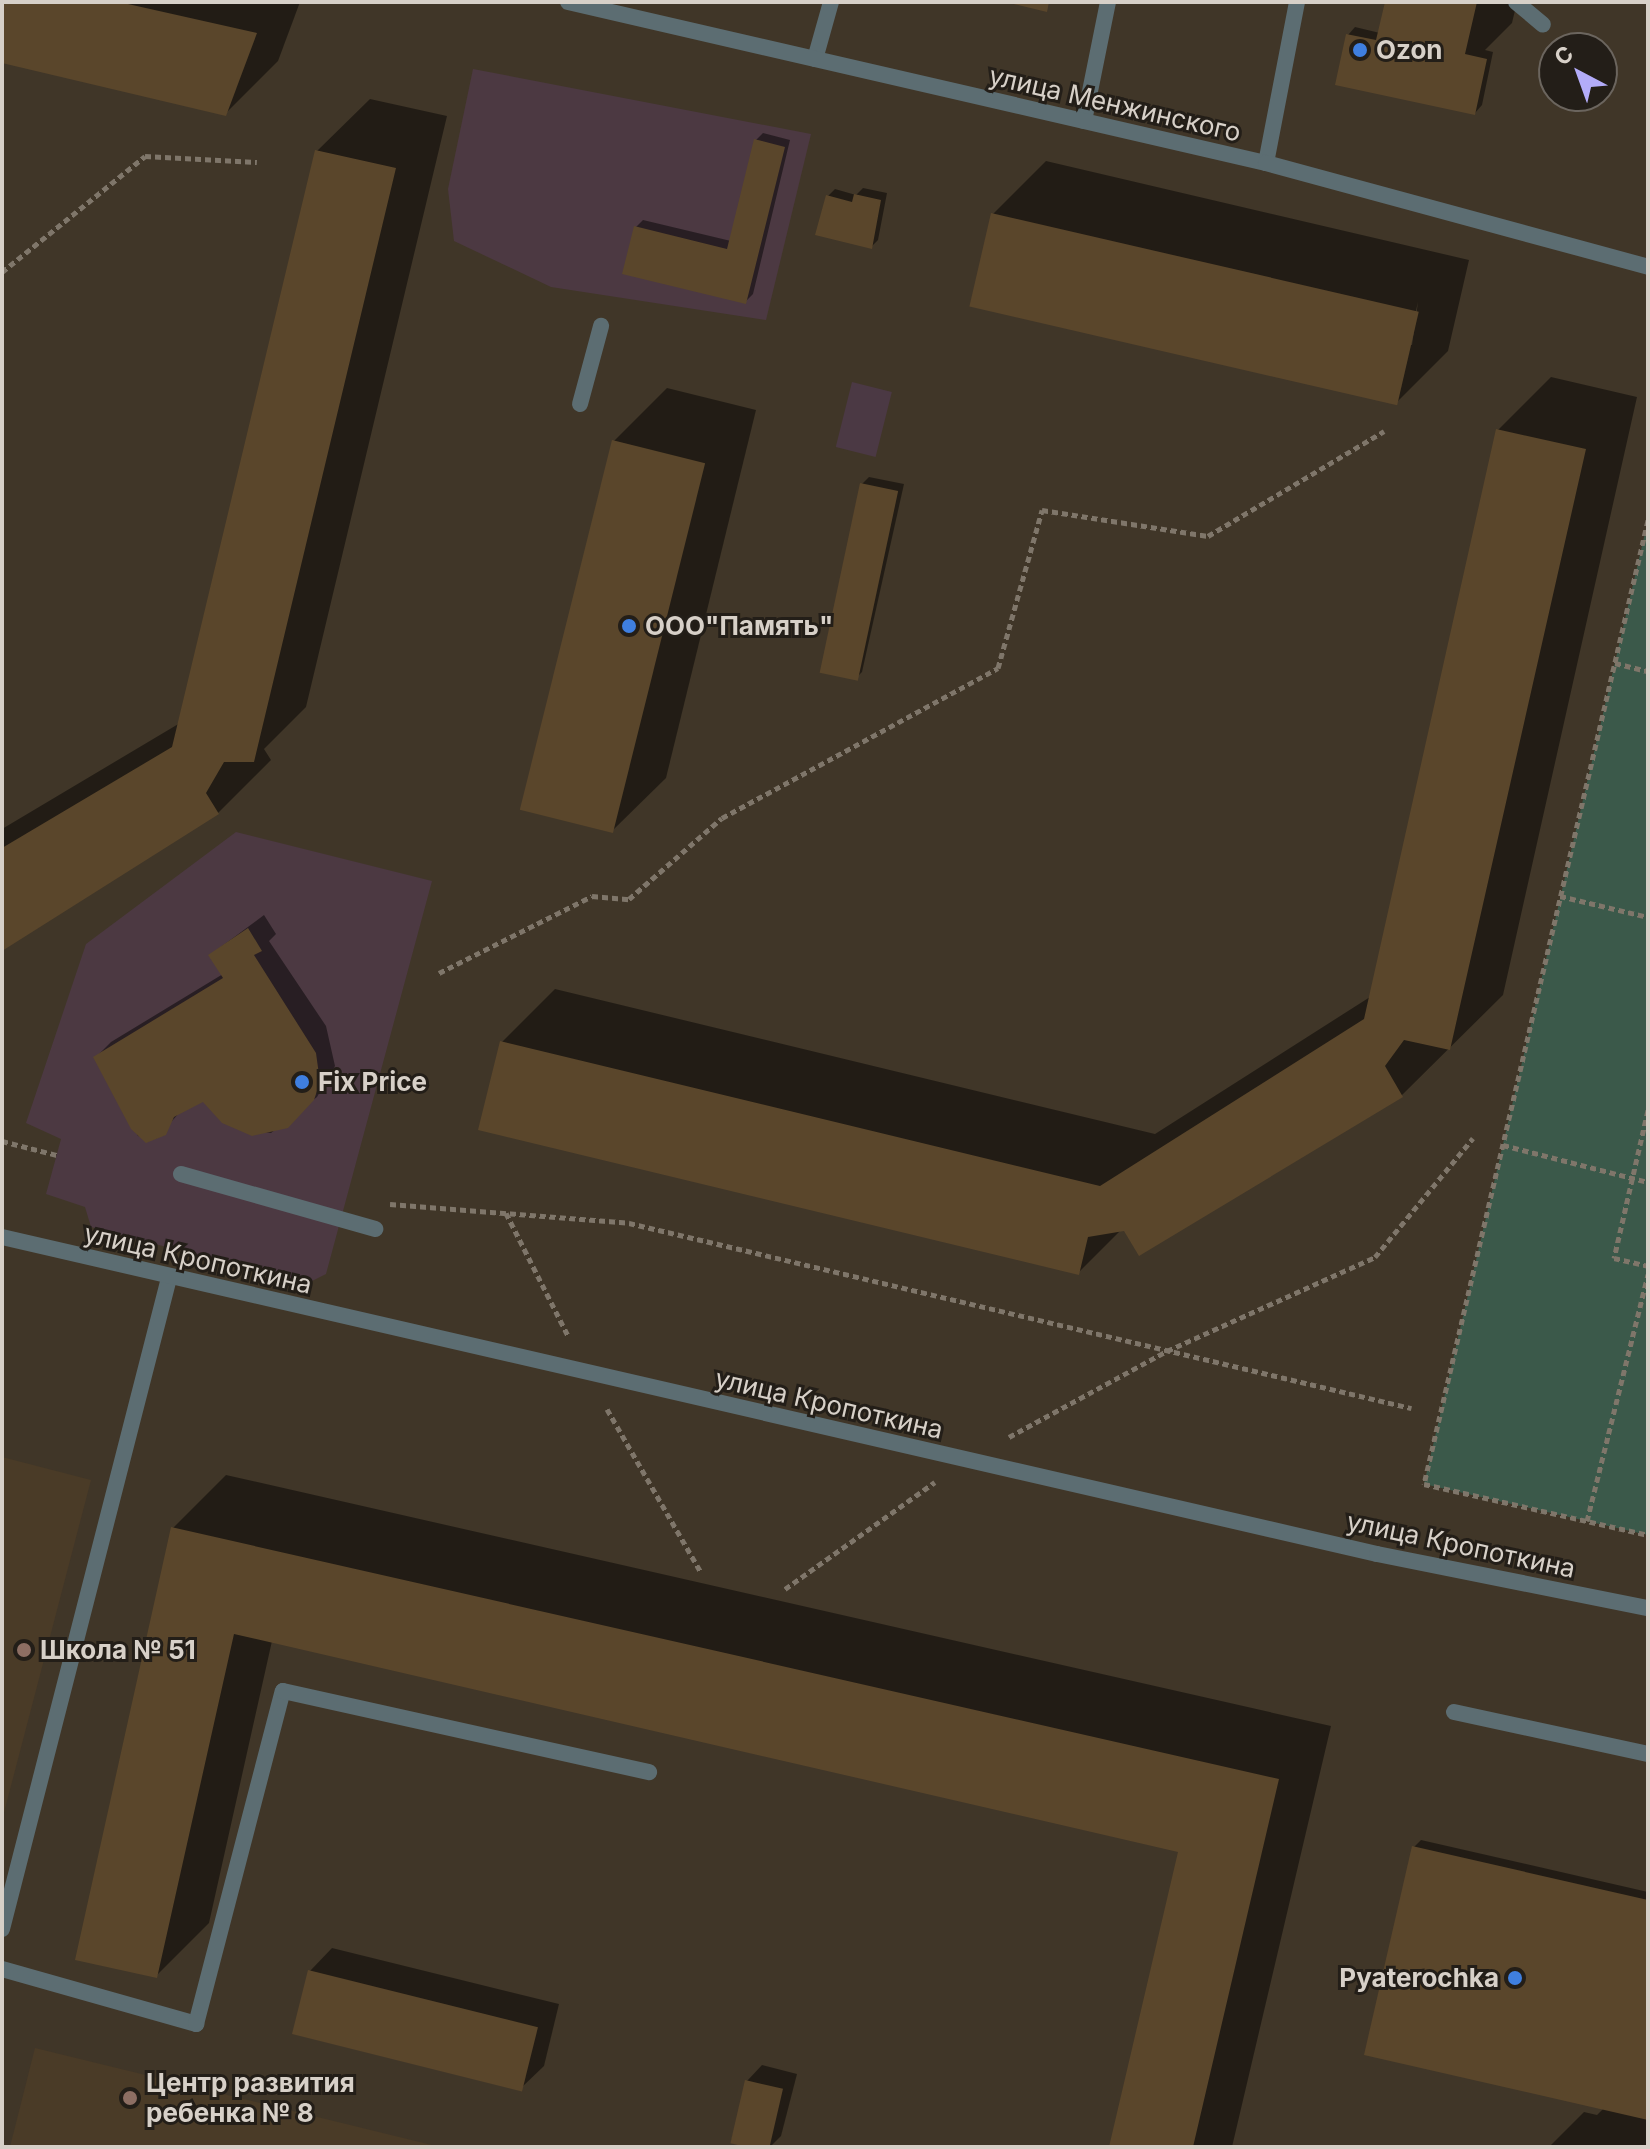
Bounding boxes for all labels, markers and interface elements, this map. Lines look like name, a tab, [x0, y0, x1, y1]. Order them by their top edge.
north arrow	[1538, 32, 1618, 112]
place label: Ozon	[1376, 34, 1443, 66]
text: С	[1549, 40, 1578, 71]
marker: Ozon	[1351, 41, 1369, 59]
street label: улица Менжинского	[986, 60, 1244, 148]
place label: ООО"Память"	[645, 610, 833, 642]
marker: ООО"Память"	[620, 617, 638, 635]
place label: Fix Price	[318, 1066, 427, 1098]
marker: Fix Price	[293, 1073, 311, 1091]
street label: улица Кропоткина	[81, 1218, 315, 1300]
street label: улица Кропоткина	[712, 1363, 946, 1445]
street label: улица Кропоткина	[1344, 1506, 1578, 1584]
place label: Школа № 51	[40, 1634, 196, 1666]
marker: Школа № 51	[15, 1641, 33, 1659]
place label: Pyaterochka	[1339, 1962, 1499, 1994]
marker: Pyaterochka	[1506, 1969, 1524, 1987]
place label: Центр развития ребенка № 8	[146, 2067, 355, 2128]
marker: Центр развития ребенка № 8	[121, 2089, 139, 2107]

